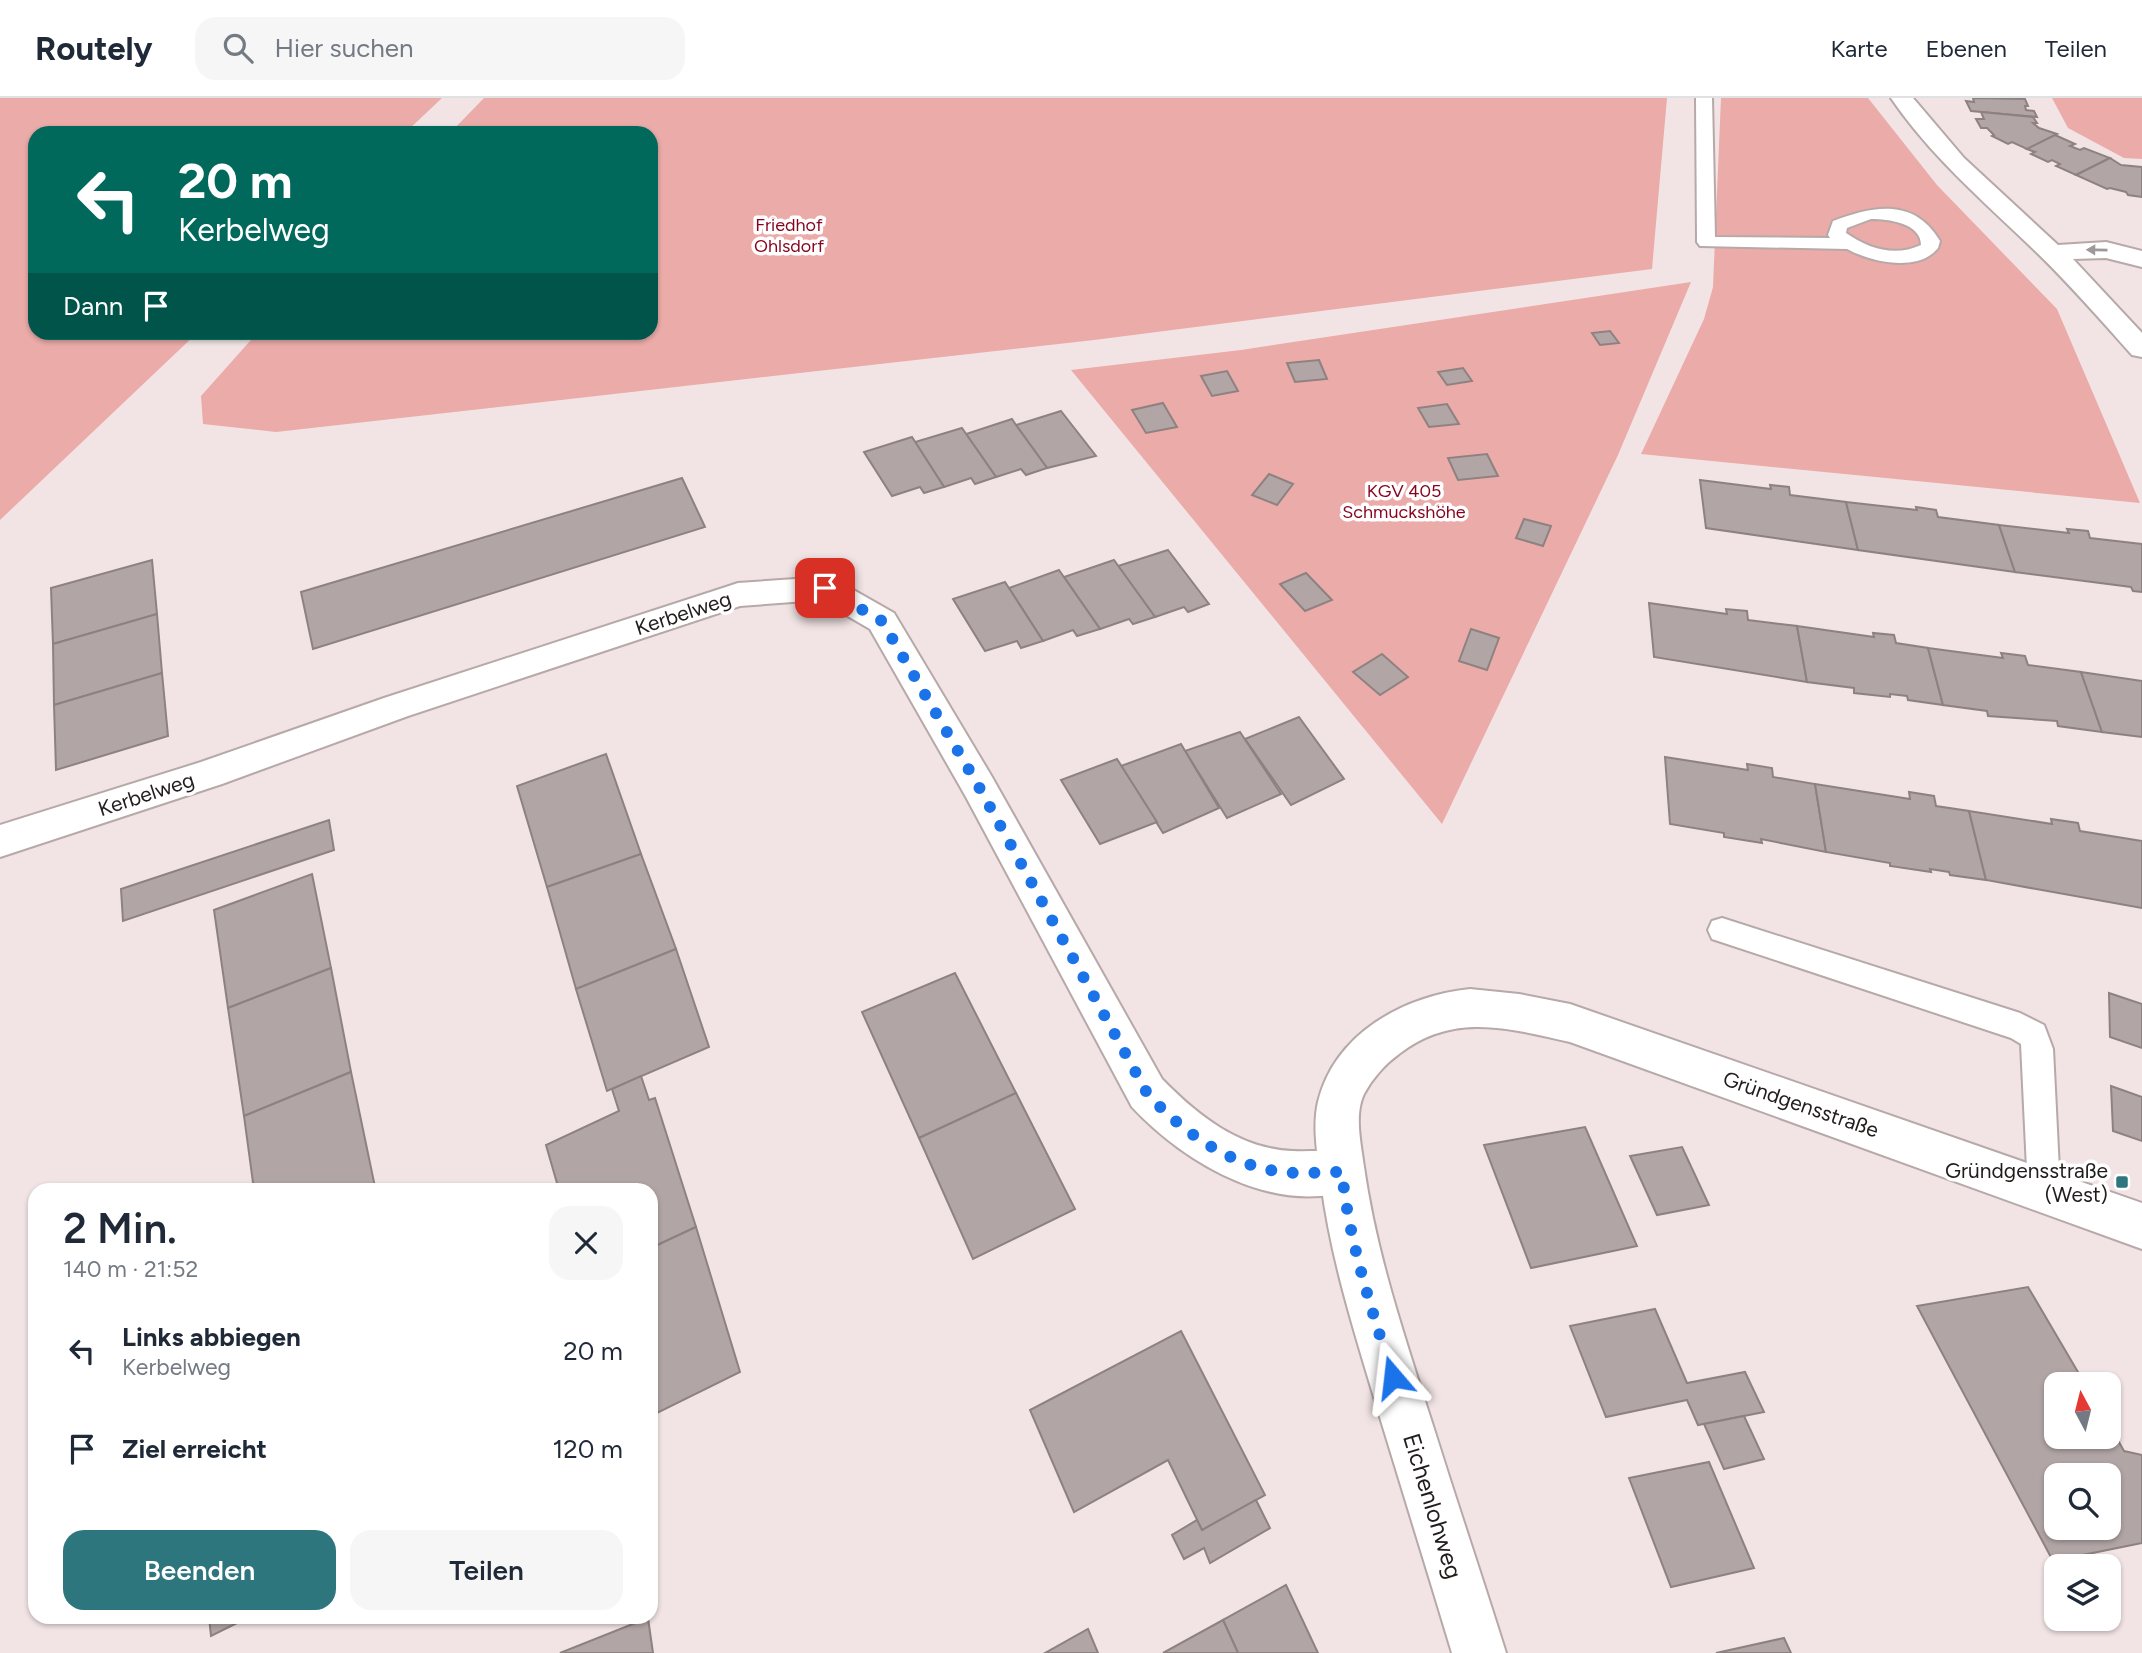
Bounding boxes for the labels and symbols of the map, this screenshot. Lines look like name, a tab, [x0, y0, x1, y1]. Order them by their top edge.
park label: Friedhof Ohlsdorf	[754, 214, 824, 257]
one-way arrow	[2086, 245, 2108, 256]
park label: KGV 405 Schmuckshöhe	[1342, 480, 1466, 523]
pin	[795, 558, 855, 618]
street label: Kerbelweg	[632, 586, 734, 640]
street label: Kerbelweg	[95, 767, 197, 821]
street label: Gründgensstraße	[1720, 1066, 1882, 1142]
place label: Gründgensstraße (West)	[1945, 1158, 2108, 1207]
marker: Gründgensstraße (West)	[2114, 1174, 2130, 1190]
position arrow	[1356, 1340, 1430, 1414]
north arrow	[2044, 1372, 2121, 1449]
street label: Eichenlohweg	[1397, 1430, 1469, 1582]

